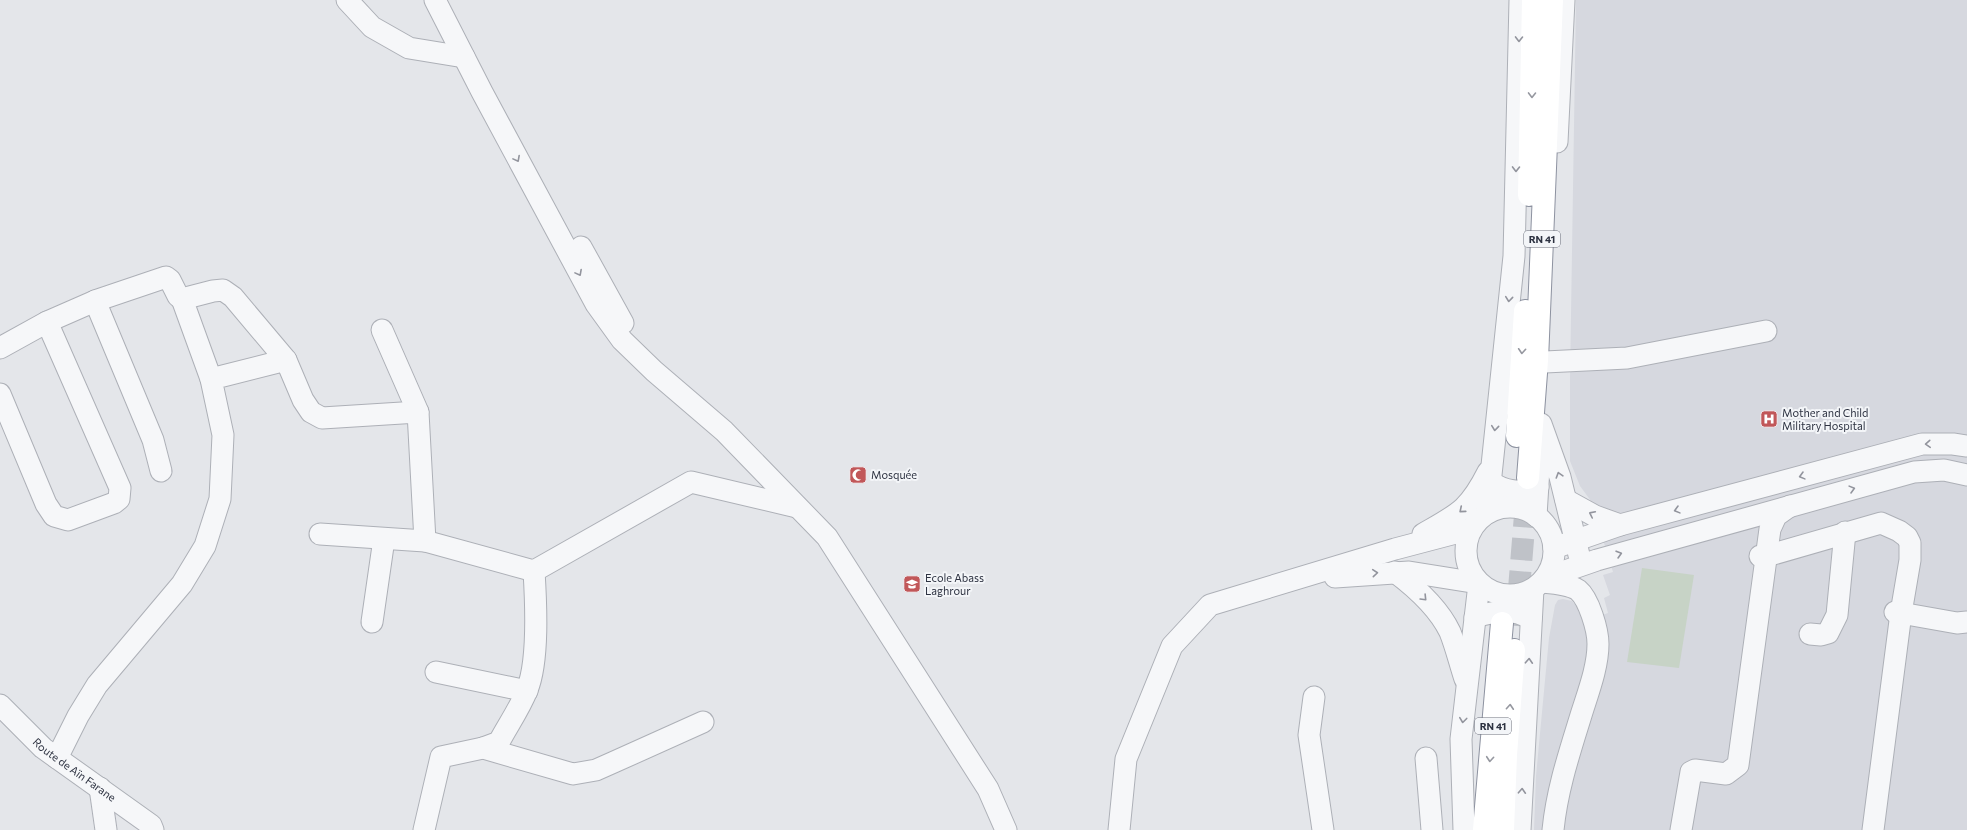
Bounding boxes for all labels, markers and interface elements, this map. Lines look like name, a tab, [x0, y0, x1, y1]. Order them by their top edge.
one-way arrow	[1515, 36, 1523, 42]
one-way arrow	[1528, 92, 1536, 98]
one-way arrow	[513, 155, 520, 162]
one-way arrow	[1512, 166, 1520, 172]
road number: RN 41	[1524, 231, 1560, 247]
one-way arrow	[575, 269, 582, 276]
one-way arrow	[1505, 296, 1514, 302]
one-way arrow	[1518, 348, 1527, 354]
place label: Mother and Child Military Hospital	[1782, 406, 1868, 432]
hospital icon: Mother and Child Military Hospital	[1759, 409, 1779, 429]
one-way arrow	[1491, 425, 1500, 431]
one-way arrow	[1925, 440, 1931, 448]
mosque icon: Mosquée	[848, 465, 868, 485]
place label: Mosquée	[871, 468, 917, 481]
one-way arrow	[1555, 472, 1564, 479]
one-way arrow	[1799, 472, 1806, 480]
one-way arrow	[1848, 485, 1855, 494]
one-way arrow	[1674, 505, 1681, 514]
one-way arrow	[1460, 506, 1467, 513]
one-way arrow	[1589, 511, 1596, 519]
one-way arrow	[1615, 550, 1622, 558]
one-way arrow	[1372, 569, 1378, 578]
place label: Ecole Abass Laghrour	[925, 571, 984, 597]
school or university icon: Ecole Abass Laghrour	[902, 574, 922, 594]
one-way arrow	[1420, 593, 1427, 601]
one-way arrow	[1524, 658, 1533, 664]
one-way arrow	[1505, 704, 1514, 710]
one-way arrow	[1459, 717, 1468, 723]
road number: RN 41	[1475, 718, 1511, 734]
street label: Route de Aïn Farane	[31, 735, 119, 804]
one-way arrow	[1485, 756, 1494, 762]
one-way arrow	[1518, 788, 1526, 794]

